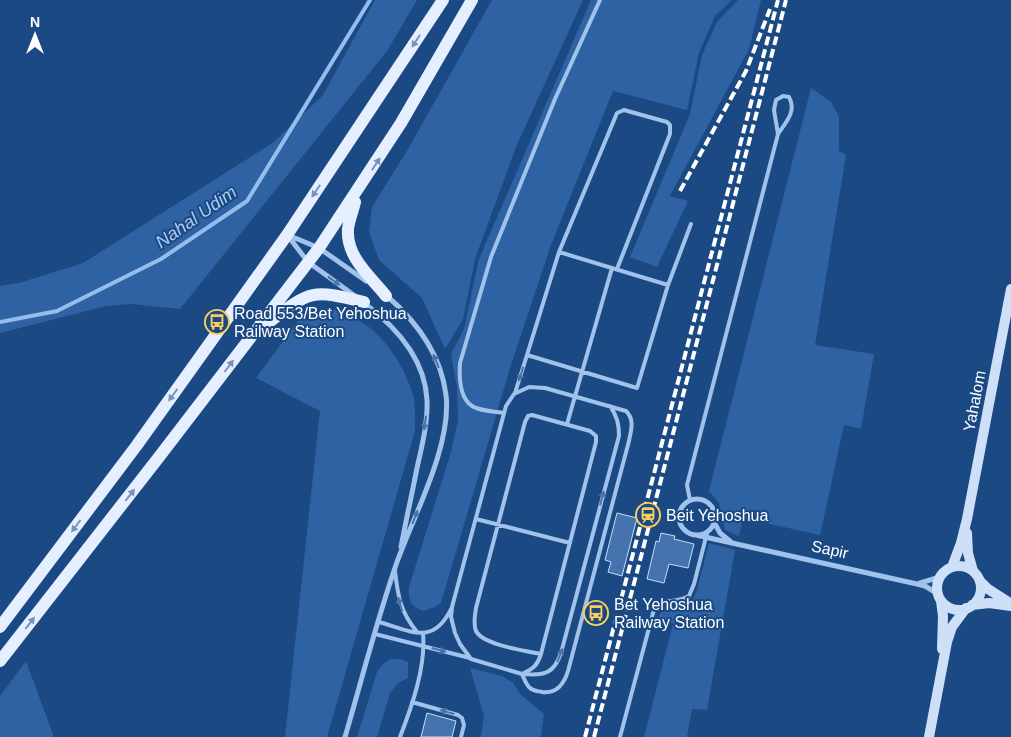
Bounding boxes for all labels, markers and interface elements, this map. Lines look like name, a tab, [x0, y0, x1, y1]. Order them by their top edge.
north arrow	[10, 10, 60, 60]
text: N	[30, 14, 40, 30]
one-way arrow	[411, 34, 421, 47]
one-way arrow	[371, 157, 381, 171]
water label: Nahal Udim	[152, 182, 240, 252]
one-way arrow	[312, 184, 321, 197]
one-way arrow	[327, 276, 341, 286]
place label: Road 553/Bet Yehoshua Railway Station	[234, 305, 407, 340]
bus stop icon: Road 553/Bet Yehoshua Railway Station	[204, 309, 230, 335]
one-way arrow	[432, 353, 439, 368]
one-way arrow	[224, 360, 235, 373]
one-way arrow	[517, 367, 525, 382]
street label: Yahalom	[960, 369, 989, 433]
one-way arrow	[168, 388, 178, 402]
one-way arrow	[421, 415, 429, 431]
one-way arrow	[125, 488, 135, 502]
one-way arrow	[599, 490, 607, 505]
station icon: Beit Yehoshua	[635, 502, 661, 528]
place label: Beit Yehoshua	[666, 507, 768, 524]
one-way arrow	[412, 509, 419, 524]
one-way arrow	[71, 519, 82, 532]
street label: Sapir	[810, 537, 851, 562]
one-way arrow	[396, 596, 404, 611]
place label: Bet Yehoshua Railway Station	[614, 596, 724, 631]
bus stop icon: Bet Yehoshua Railway Station	[583, 600, 609, 626]
one-way arrow	[25, 616, 35, 630]
one-way arrow	[432, 646, 447, 654]
one-way arrow	[556, 647, 564, 662]
one-way arrow	[439, 707, 454, 715]

